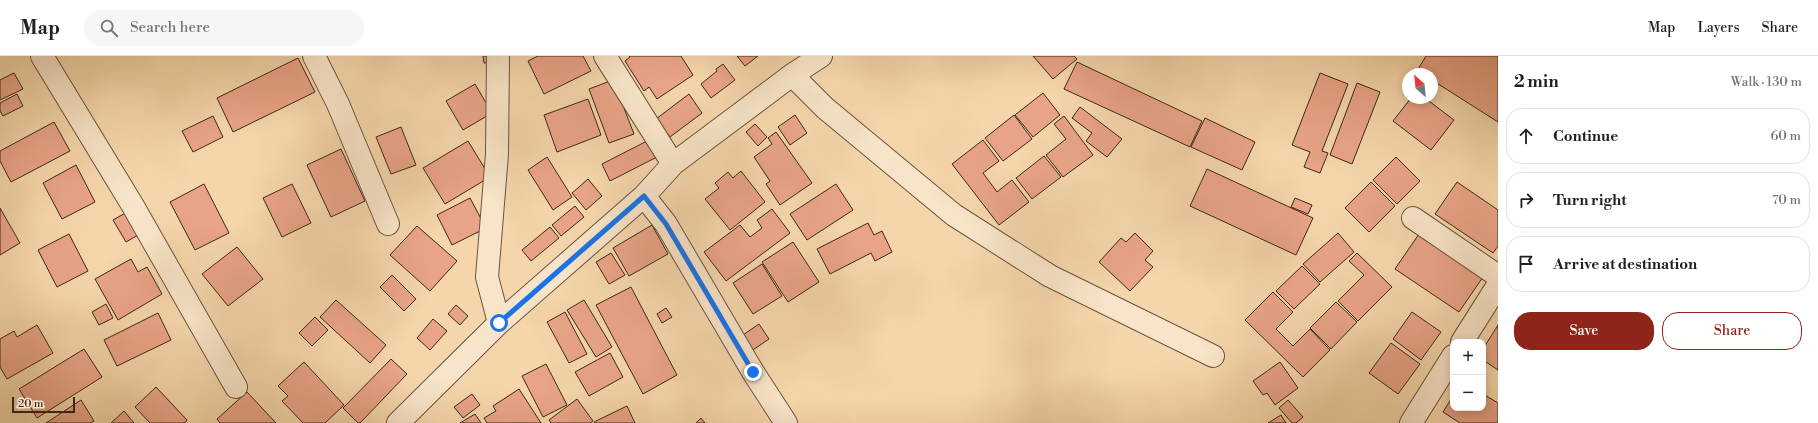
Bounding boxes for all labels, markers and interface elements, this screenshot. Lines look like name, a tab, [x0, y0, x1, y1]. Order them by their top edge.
search box	[84, 10, 364, 46]
text: Map	[20, 16, 60, 40]
icon: search	[98, 17, 120, 39]
text: Search here	[130, 18, 210, 37]
text: Map	[1648, 19, 1675, 37]
text: Layers	[1697, 19, 1740, 37]
text: Share	[1762, 19, 1798, 37]
north arrow	[1402, 68, 1438, 104]
text: 2 min	[1514, 71, 1559, 93]
text: Walk · 130 m	[1731, 74, 1802, 90]
icon: ahead	[1515, 125, 1537, 147]
text: Continue	[1553, 127, 1618, 146]
text: 60 m	[1770, 128, 1801, 144]
icon: right	[1515, 189, 1537, 211]
text: Turn right	[1553, 191, 1627, 210]
text: 70 m	[1772, 192, 1801, 208]
icon: arrive	[1515, 253, 1537, 275]
text: Arrive at destination	[1553, 255, 1697, 274]
button: Save	[1514, 312, 1654, 350]
button: Share	[1662, 312, 1802, 350]
route start	[490, 314, 508, 332]
map controls	[1450, 339, 1486, 411]
button: +	[1450, 339, 1486, 375]
route end	[744, 363, 762, 381]
button: −	[1450, 375, 1486, 411]
scale bar	[12, 395, 75, 414]
text: 20 m	[18, 397, 43, 411]

